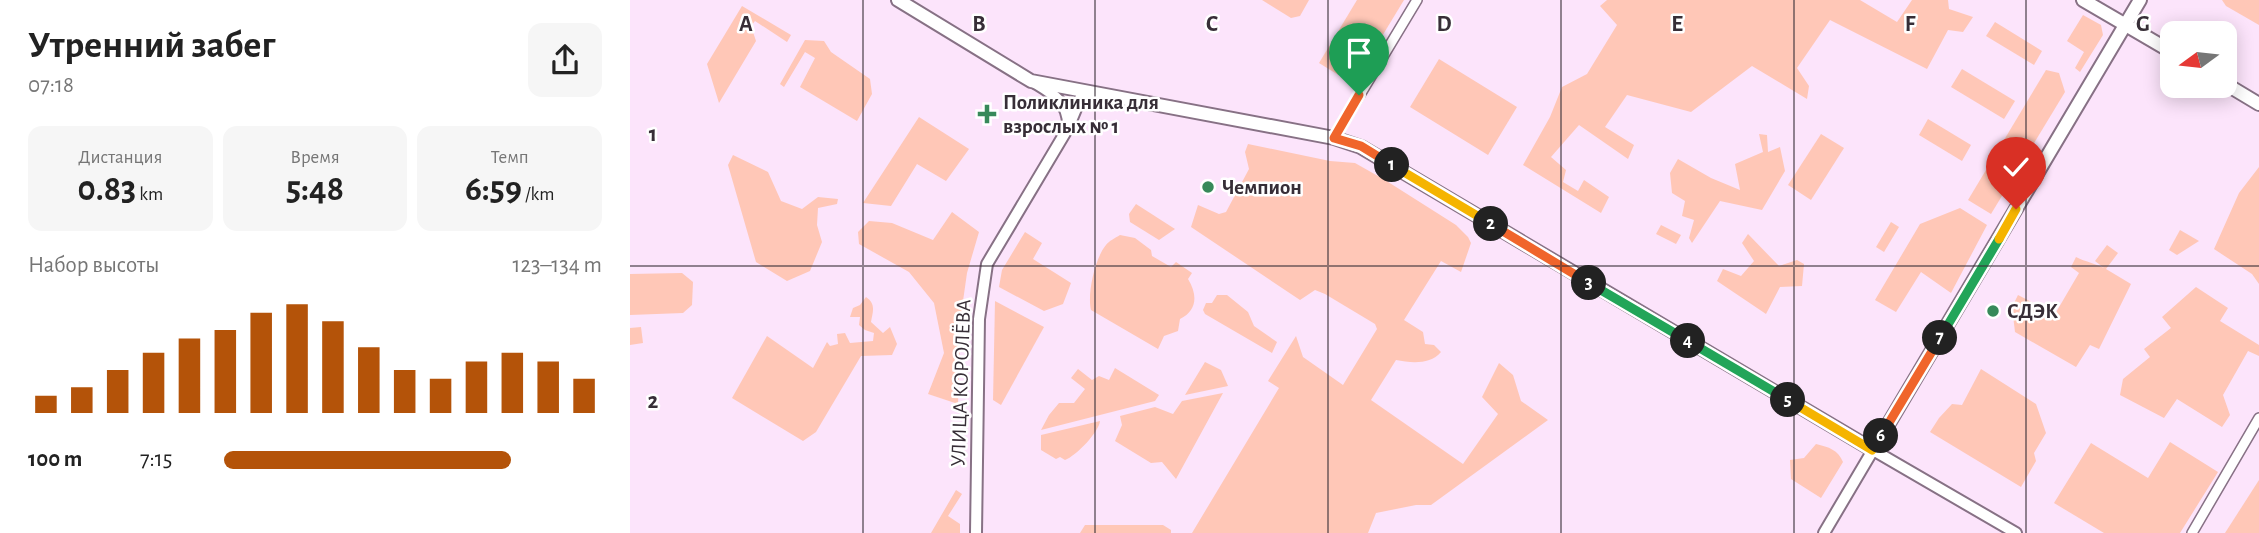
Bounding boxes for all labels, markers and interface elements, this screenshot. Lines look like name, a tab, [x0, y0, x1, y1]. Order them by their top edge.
text: A	[739, 13, 753, 36]
text: B	[972, 13, 986, 36]
text: C	[1206, 13, 1218, 36]
text: D	[1436, 13, 1452, 36]
text: E	[1671, 13, 1683, 36]
text: F	[1905, 13, 1916, 36]
text: G	[2136, 13, 2150, 36]
north arrow	[2160, 21, 2236, 98]
map controls	[2160, 21, 2237, 98]
button: share	[528, 23, 602, 97]
pin	[1329, 23, 1389, 95]
text: Утренний забег	[28, 27, 275, 65]
icon: arrive	[1340, 34, 1378, 72]
text: 07:18	[28, 74, 74, 97]
place label: Поликлиника для взрослых № 1	[1003, 92, 1159, 137]
marker: Поликлиника для взрослых № 1	[977, 104, 997, 124]
text: 1	[649, 123, 657, 146]
pin	[1986, 137, 2046, 209]
text: Дистанция	[78, 148, 162, 167]
text: Время	[290, 148, 340, 167]
text: Темп	[491, 148, 529, 167]
pin: 1	[1374, 148, 1410, 182]
icon: check	[1997, 148, 2035, 186]
text: 1	[1388, 155, 1395, 174]
text: 0.83	[78, 172, 136, 207]
text: 5:48	[286, 172, 344, 207]
text: 6:59	[465, 172, 522, 207]
place label: Чемпион	[1222, 177, 1302, 198]
marker: Чемпион	[1200, 179, 1216, 195]
text: km	[136, 185, 163, 204]
text: /km	[522, 185, 554, 204]
pin: 2	[1474, 206, 1508, 242]
text: 2	[1486, 214, 1495, 233]
text: Набор высоты	[28, 254, 160, 277]
text: 123–134 m	[513, 254, 602, 277]
pin: 3	[1572, 266, 1606, 300]
text: 3	[1584, 273, 1593, 292]
street label: УЛИЦА КОРОЛЁВА	[947, 299, 974, 467]
place label: СДЭК	[2007, 301, 2058, 322]
marker: СДЭК	[1985, 303, 2001, 319]
pin: 7	[1922, 320, 1958, 356]
pin: 4	[1670, 324, 1706, 358]
text: 7	[1935, 328, 1944, 347]
text: 4	[1683, 331, 1692, 350]
pin: 5	[1770, 382, 1806, 418]
text: 2	[648, 390, 659, 413]
text: 5	[1783, 390, 1792, 409]
pin: 6	[1864, 418, 1898, 453]
text: 6	[1876, 426, 1885, 445]
text: 100 m	[28, 448, 82, 471]
text: 7:15	[140, 448, 172, 471]

